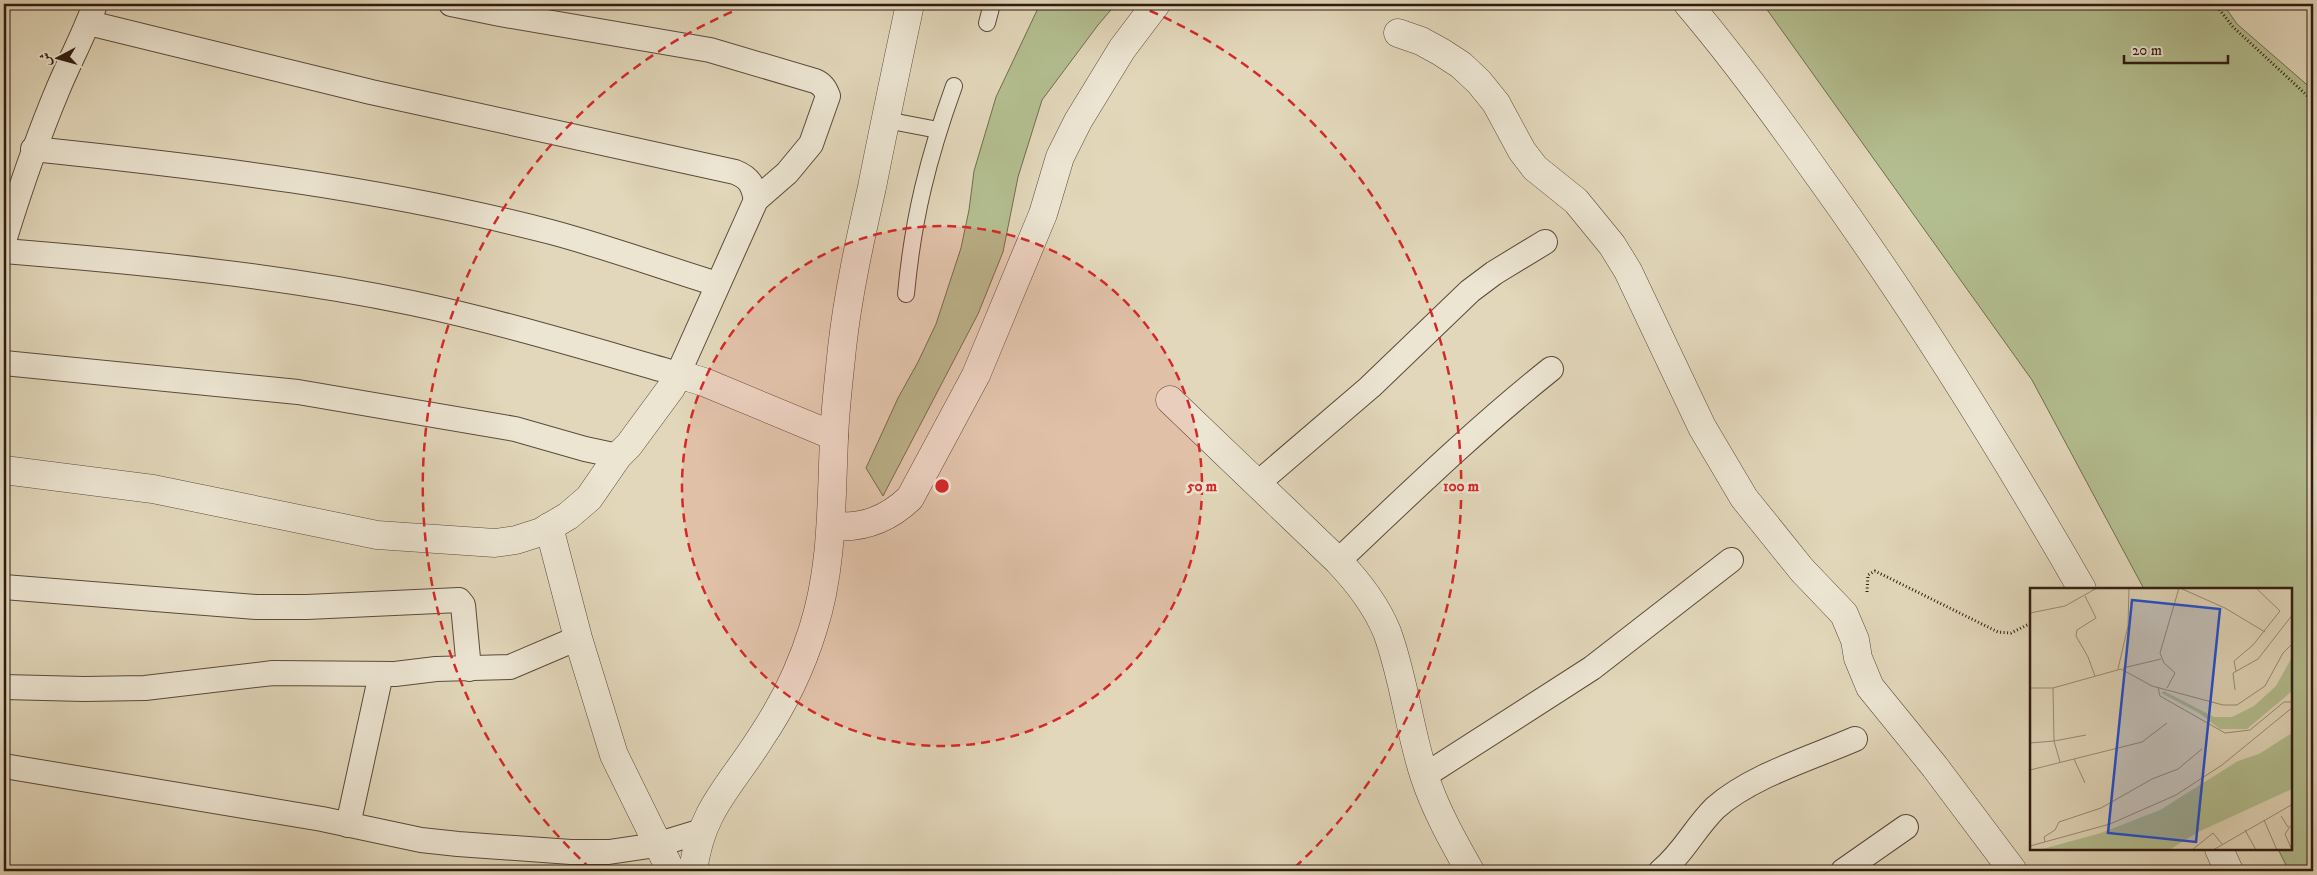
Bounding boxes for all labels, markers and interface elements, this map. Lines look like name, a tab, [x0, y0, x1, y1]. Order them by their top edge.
north arrow	[32, 32, 82, 82]
scale bar	[2124, 32, 2228, 64]
text: 20 m	[2132, 41, 2162, 60]
text: ش	[36, 51, 56, 67]
centre of rings	[933, 477, 951, 495]
text: 50 m	[1186, 477, 1218, 496]
text: 100 m	[1443, 477, 1480, 496]
inset map	[2030, 588, 2292, 850]

